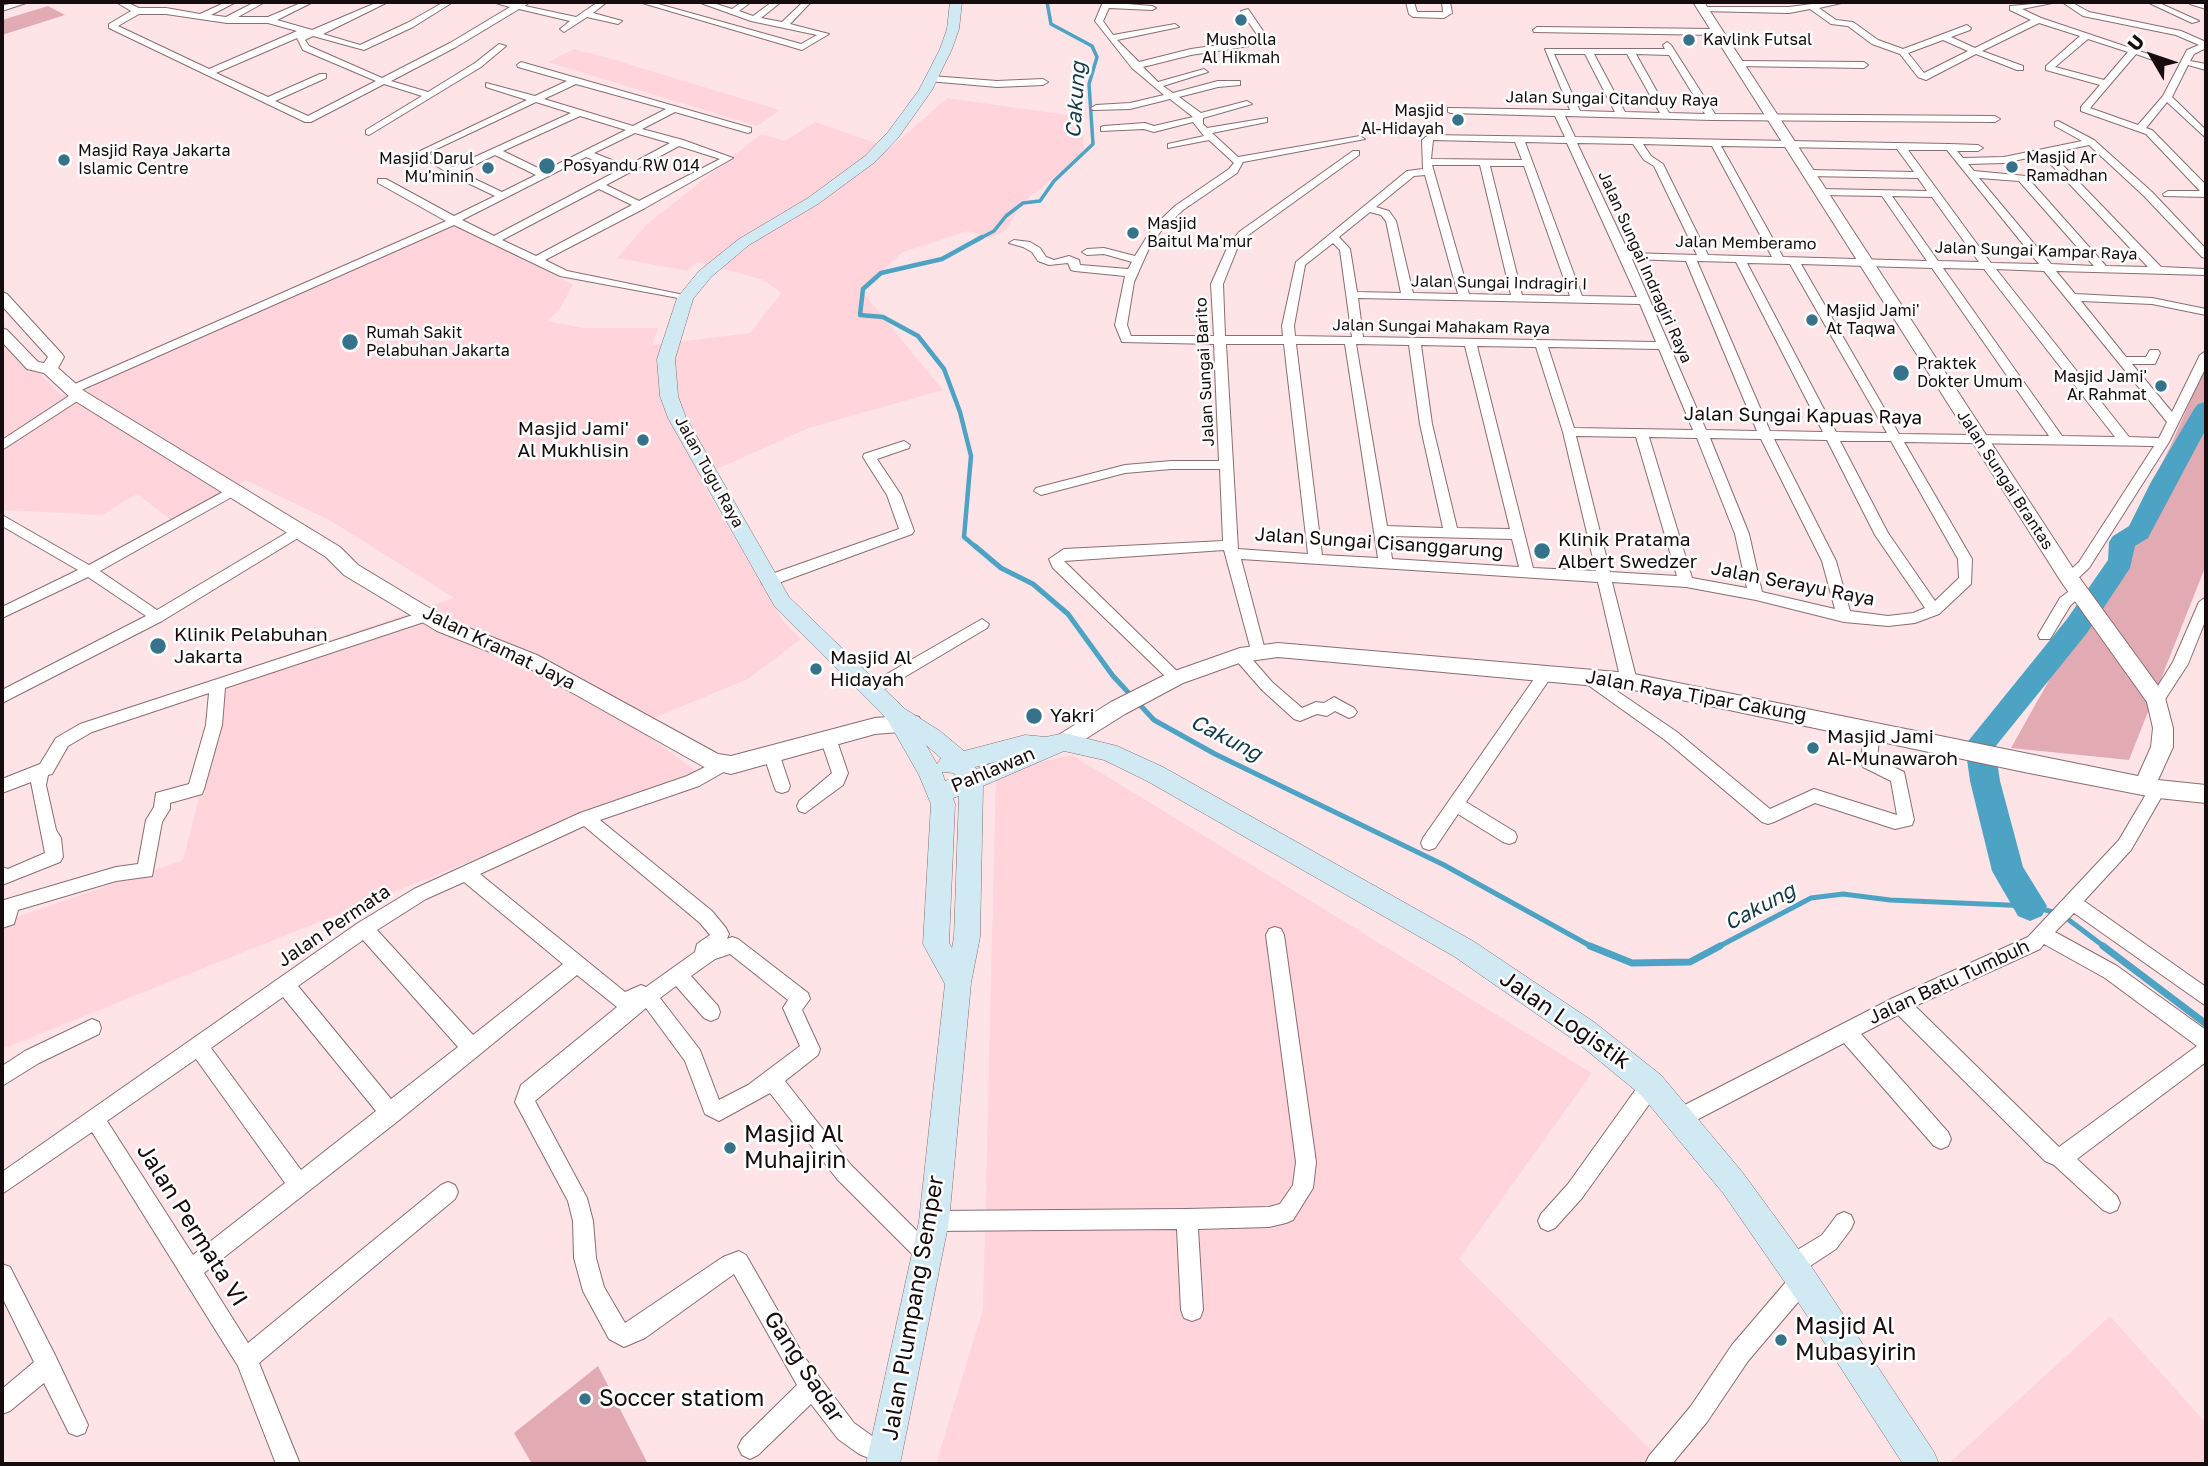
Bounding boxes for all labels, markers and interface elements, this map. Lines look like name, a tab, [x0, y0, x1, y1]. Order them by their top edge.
marker: Musholla Al Hikmah	[1233, 12, 1249, 28]
north arrow	[2117, 21, 2187, 91]
place label: Musholla Al Hikmah	[1202, 30, 1280, 68]
place label: Kavlink Futsal	[1703, 30, 1812, 50]
text: U	[2122, 30, 2149, 55]
marker: Kavlink Futsal	[1681, 32, 1697, 48]
water label: Cakung	[1061, 61, 1091, 139]
street label: Jalan Sungai Citanduy Raya	[1505, 88, 1719, 110]
place label: Masjid Al-Hidayah	[1361, 101, 1444, 139]
marker: Masjid Al-Hidayah	[1450, 112, 1466, 128]
place label: Masjid Raya Jakarta Islamic Centre	[78, 141, 230, 179]
place label: Masjid Ar Ramadhan	[2026, 148, 2108, 186]
place label: Masjid Darul Mu'minin	[379, 149, 474, 187]
marker: Masjid Raya Jakarta Islamic Centre	[56, 152, 72, 168]
marker: Posyandu RW 014	[537, 156, 557, 176]
place label: Posyandu RW 014	[563, 156, 700, 176]
marker: Masjid Ar Ramadhan	[2004, 159, 2020, 175]
marker: Masjid Darul Mu'minin	[480, 160, 496, 176]
street label: Jalan Sungai Indragiri Raya	[1594, 168, 1696, 366]
place label: Masjid Baitul Ma'mur	[1147, 214, 1252, 252]
marker: Masjid Baitul Ma'mur	[1125, 225, 1141, 241]
street label: Jalan Memberamo	[1675, 232, 1817, 254]
street label: Jalan Sungai Kampar Raya	[1934, 238, 2138, 264]
street label: Jalan Sungai Indragiri I	[1411, 272, 1587, 294]
street label: Jalan Sungai Barito	[1192, 297, 1218, 447]
place label: Masjid Jami' At Taqwa	[1826, 301, 1920, 339]
marker: Masjid Jami' At Taqwa	[1804, 312, 1820, 328]
street label: Jalan Sungai Mahakam Raya	[1332, 316, 1550, 338]
place label: Rumah Sakit Pelabuhan Jakarta	[366, 323, 510, 361]
marker: Rumah Sakit Pelabuhan Jakarta	[340, 332, 360, 352]
place label: Praktek Dokter Umum	[1917, 354, 2023, 392]
marker: Praktek Dokter Umum	[1891, 363, 1911, 383]
place label: Masjid Jami' Ar Rahmat	[2053, 367, 2147, 405]
marker: Masjid Jami' Ar Rahmat	[2153, 378, 2169, 394]
street label: Jalan Sungai Kapuas Raya	[1684, 403, 1922, 429]
street label: Jalan Sungai Brantas	[1953, 407, 2057, 553]
street label: Jalan Tugu Raya	[670, 413, 748, 531]
place label: Masjid Jami' Al Mukhlisin	[518, 418, 629, 462]
marker: Masjid Jami' Al Mukhlisin	[635, 432, 651, 448]
street label: Jalan Sungai Cisanggarung	[1254, 523, 1504, 563]
place label: Klinik Pratama Albert Swedzer	[1558, 529, 1697, 573]
marker: Klinik Pratama Albert Swedzer	[1532, 541, 1552, 561]
street label: Jalan Serayu Raya	[1709, 557, 1877, 611]
street label: Jalan Kramat Jaya	[419, 601, 579, 695]
place label: Klinik Pelabuhan Jakarta	[174, 624, 328, 668]
marker: Klinik Pelabuhan Jakarta	[148, 636, 168, 656]
place label: Masjid Al Hidayah	[830, 647, 912, 691]
marker: Masjid Al Hidayah	[808, 661, 824, 677]
street label: Jalan Raya Tipar Cakung	[1584, 665, 1808, 727]
place label: Yakri	[1050, 705, 1095, 727]
marker: Yakri	[1024, 706, 1044, 726]
water label: Cakung	[1186, 709, 1266, 767]
place label: Masjid Jami Al-Munawaroh	[1827, 726, 1958, 770]
marker: Masjid Jami Al-Munawaroh	[1805, 740, 1821, 756]
street label: Pahlawan	[948, 742, 1038, 798]
water label: Cakung	[1720, 878, 1800, 936]
street label: Jalan Permata	[273, 880, 395, 972]
street label: Jalan Batu Tumbuh	[1865, 935, 2033, 1029]
street label: Jalan Logistik	[1494, 965, 1636, 1075]
place label: Masjid Al Muhajirin	[744, 1121, 846, 1175]
street label: Jalan Permata VI	[131, 1138, 253, 1312]
marker: Masjid Al Muhajirin	[722, 1140, 738, 1156]
street label: Jalan Plumpang Semper	[876, 1173, 950, 1443]
street label: Gang Sadar	[758, 1306, 850, 1428]
place label: Masjid Al Mubasyirin	[1795, 1313, 1916, 1367]
marker: Masjid Al Mubasyirin	[1773, 1332, 1789, 1348]
place label: Soccer statiom	[599, 1385, 764, 1413]
marker: Soccer statiom	[577, 1391, 593, 1407]

